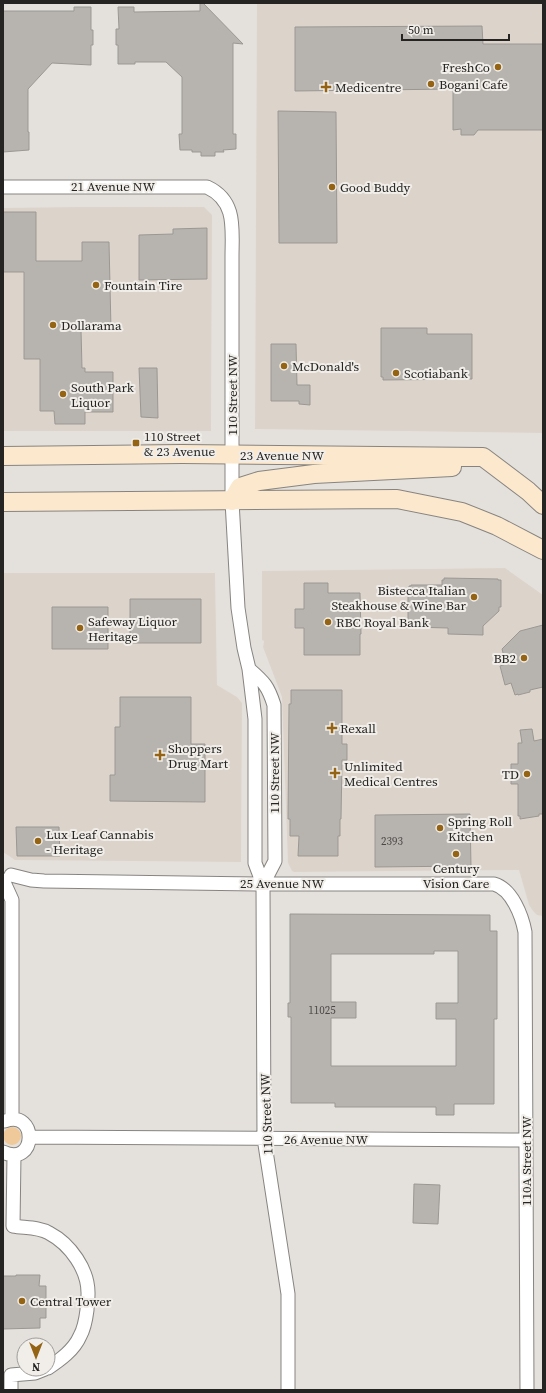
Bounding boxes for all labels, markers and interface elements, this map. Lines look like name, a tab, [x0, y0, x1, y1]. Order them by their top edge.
scale bar	[402, 16, 509, 42]
text: 50 m	[408, 22, 434, 38]
place label: FreshCo	[442, 59, 490, 76]
marker: FreshCo	[493, 62, 503, 72]
place label: Bogani Cafe	[439, 76, 508, 93]
place label: Medicentre	[335, 79, 402, 96]
marker: Bogani Cafe	[426, 79, 436, 89]
marker: Medicentre	[320, 81, 332, 93]
street label: 21 Avenue NW	[71, 178, 155, 195]
place label: Good Buddy	[340, 179, 411, 196]
marker: Good Buddy	[327, 182, 337, 192]
place label: Fountain Tire	[104, 277, 183, 294]
marker: Fountain Tire	[91, 280, 101, 290]
place label: Dollarama	[61, 317, 122, 334]
marker: Dollarama	[48, 320, 58, 330]
street label: 110 Street NW	[224, 354, 241, 436]
place label: McDonald's	[292, 358, 359, 375]
marker: McDonald's	[279, 361, 289, 371]
place label: Scotiabank	[404, 365, 469, 382]
marker: Scotiabank	[391, 368, 401, 378]
place label: South Park Liquor	[71, 379, 135, 411]
marker: South Park Liquor	[58, 389, 68, 399]
place label: 110 Street & 23 Avenue	[144, 428, 215, 460]
marker: 110 Street & 23 Avenue	[131, 438, 141, 448]
street label: 23 Avenue NW	[240, 447, 324, 464]
place label: Bistecca Italian Steakhouse & Wine Bar	[331, 582, 466, 614]
marker: Bistecca Italian Steakhouse & Wine Bar	[469, 592, 479, 602]
place label: Safeway Liquor Heritage	[88, 613, 178, 645]
place label: RBC Royal Bank	[336, 614, 430, 631]
marker: RBC Royal Bank	[323, 617, 333, 627]
marker: Safeway Liquor Heritage	[75, 623, 85, 633]
place label: BB2	[493, 650, 516, 667]
marker: BB2	[519, 653, 529, 663]
place label: Rexall	[340, 720, 376, 737]
marker: Rexall	[327, 723, 337, 733]
street label: 110 Street NW	[266, 732, 283, 814]
place label: Shoppers Drug Mart	[168, 740, 229, 772]
marker: Shoppers Drug Mart	[155, 750, 165, 760]
place label: Unlimited Medical Centres	[344, 758, 438, 790]
place label: TD	[502, 766, 519, 783]
marker: Unlimited Medical Centres	[329, 767, 341, 779]
marker: TD	[522, 769, 532, 779]
place label: Spring Roll Kitchen	[448, 813, 512, 845]
marker: Spring Roll Kitchen	[435, 823, 445, 833]
place label: Lux Leaf Cannabis - Heritage	[46, 826, 154, 858]
house number: 2393	[381, 834, 403, 849]
marker: Lux Leaf Cannabis - Heritage	[33, 836, 43, 846]
marker: Century Vision Care	[451, 849, 461, 859]
place label: Century Vision Care	[423, 860, 490, 892]
street label: 25 Avenue NW	[240, 875, 324, 892]
house number: 11025	[308, 1003, 336, 1018]
street label: 110 Street NW	[257, 1073, 276, 1155]
street label: 110A Street NW	[518, 1116, 535, 1206]
street label: 26 Avenue NW	[284, 1131, 368, 1148]
place label: Central Tower	[30, 1293, 112, 1310]
marker: Central Tower	[17, 1296, 27, 1306]
north arrow	[16, 1337, 56, 1377]
text: N	[32, 1359, 40, 1374]

